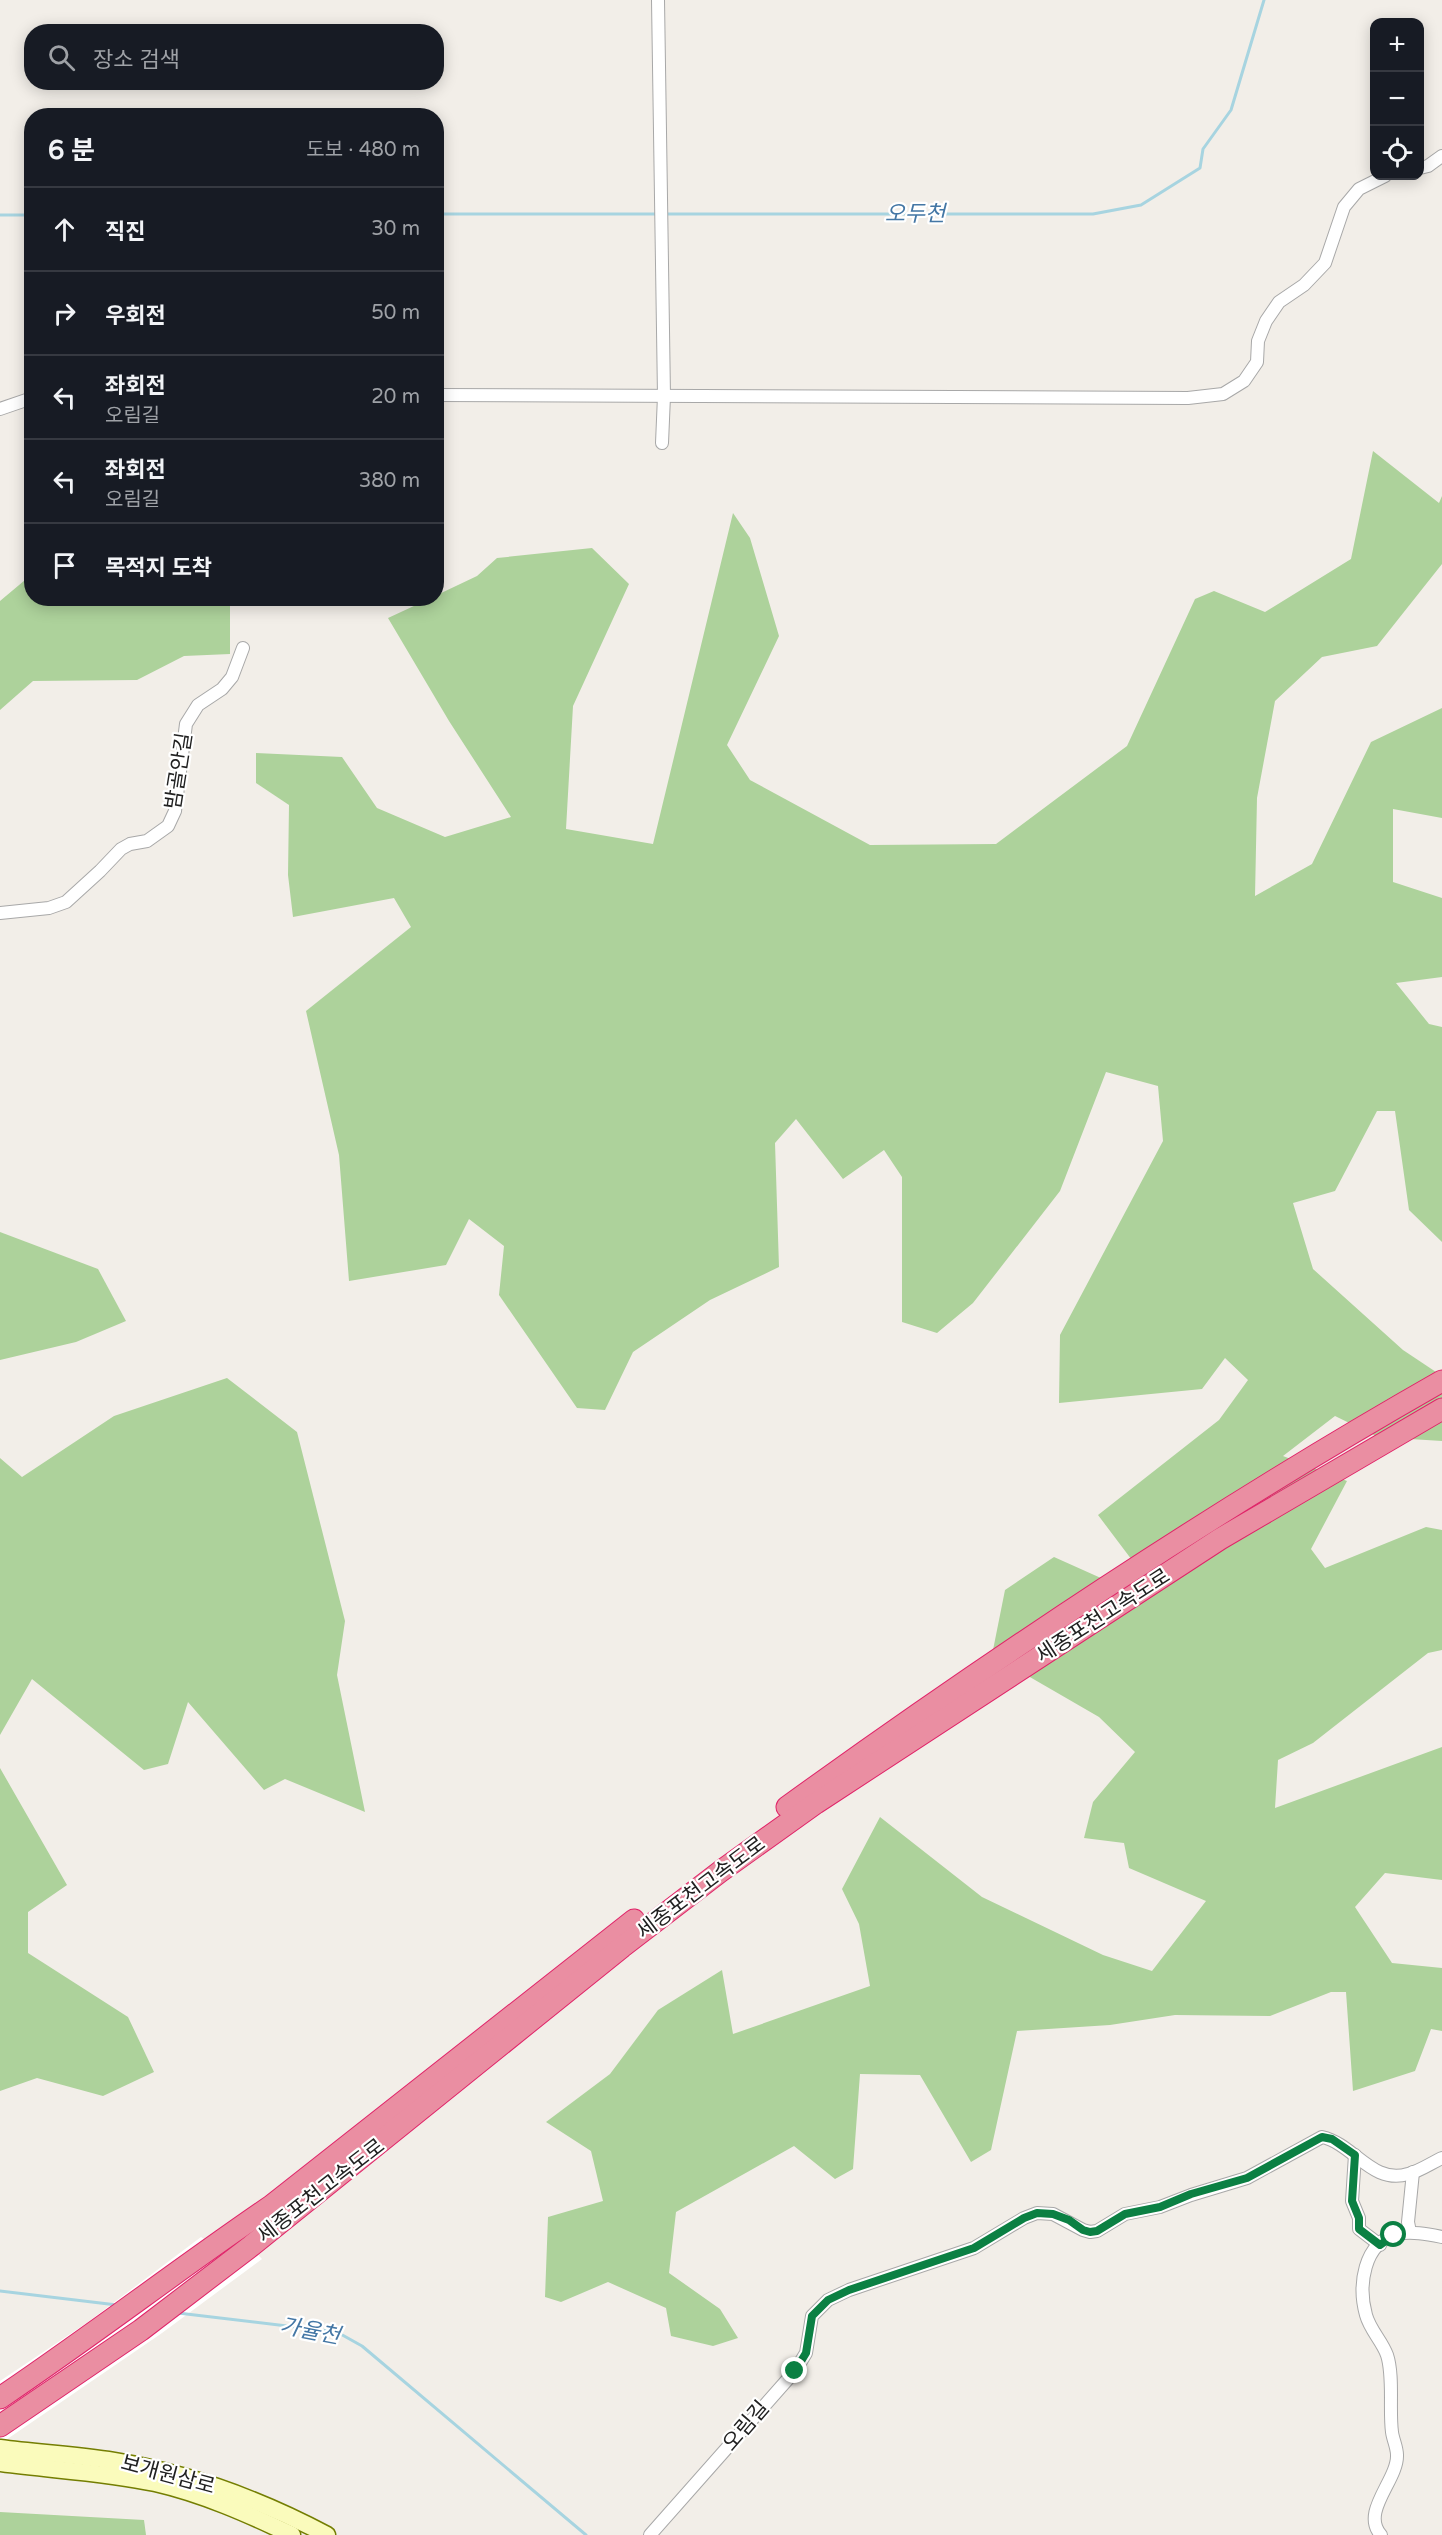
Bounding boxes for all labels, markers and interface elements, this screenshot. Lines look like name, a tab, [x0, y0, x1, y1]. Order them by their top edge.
map controls	[1370, 18, 1424, 180]
button: +	[1370, 18, 1424, 72]
search box	[24, 24, 444, 90]
icon: search	[45, 41, 78, 74]
text: 장소 검색	[93, 47, 180, 73]
button: −	[1370, 72, 1424, 126]
button: locate	[1370, 126, 1424, 180]
text: 6 분	[48, 135, 95, 166]
text: 도보 · 480 m	[306, 138, 420, 162]
water label: 오두천	[885, 201, 948, 227]
icon: ahead	[48, 213, 81, 246]
text: 30 m	[371, 217, 420, 241]
text: 직진	[105, 219, 145, 245]
icon: right	[48, 297, 81, 330]
text: 50 m	[371, 301, 420, 325]
text: 우회전	[105, 303, 166, 329]
text: 좌회전	[105, 373, 166, 399]
icon: left	[48, 381, 81, 414]
text: 20 m	[371, 385, 420, 409]
text: 오림길	[105, 404, 160, 428]
text: 좌회전	[105, 457, 166, 483]
icon: left	[48, 465, 81, 498]
text: 380 m	[359, 469, 420, 493]
text: 오림길	[105, 488, 160, 512]
icon: arrive	[48, 549, 81, 582]
text: 목적지 도착	[105, 555, 212, 581]
street label: 밤골안길	[161, 731, 197, 811]
street label: 세종포천고속도로	[1031, 1563, 1175, 1669]
street label: 세종포천고속도로	[632, 1832, 770, 1944]
street label: 세종포천고속도로	[252, 2134, 390, 2248]
route start	[1380, 2221, 1406, 2247]
water label: 가율천	[278, 2312, 345, 2350]
route end	[781, 2357, 807, 2383]
street label: 오림길	[718, 2396, 774, 2456]
street label: 보개원삼로	[118, 2450, 218, 2500]

